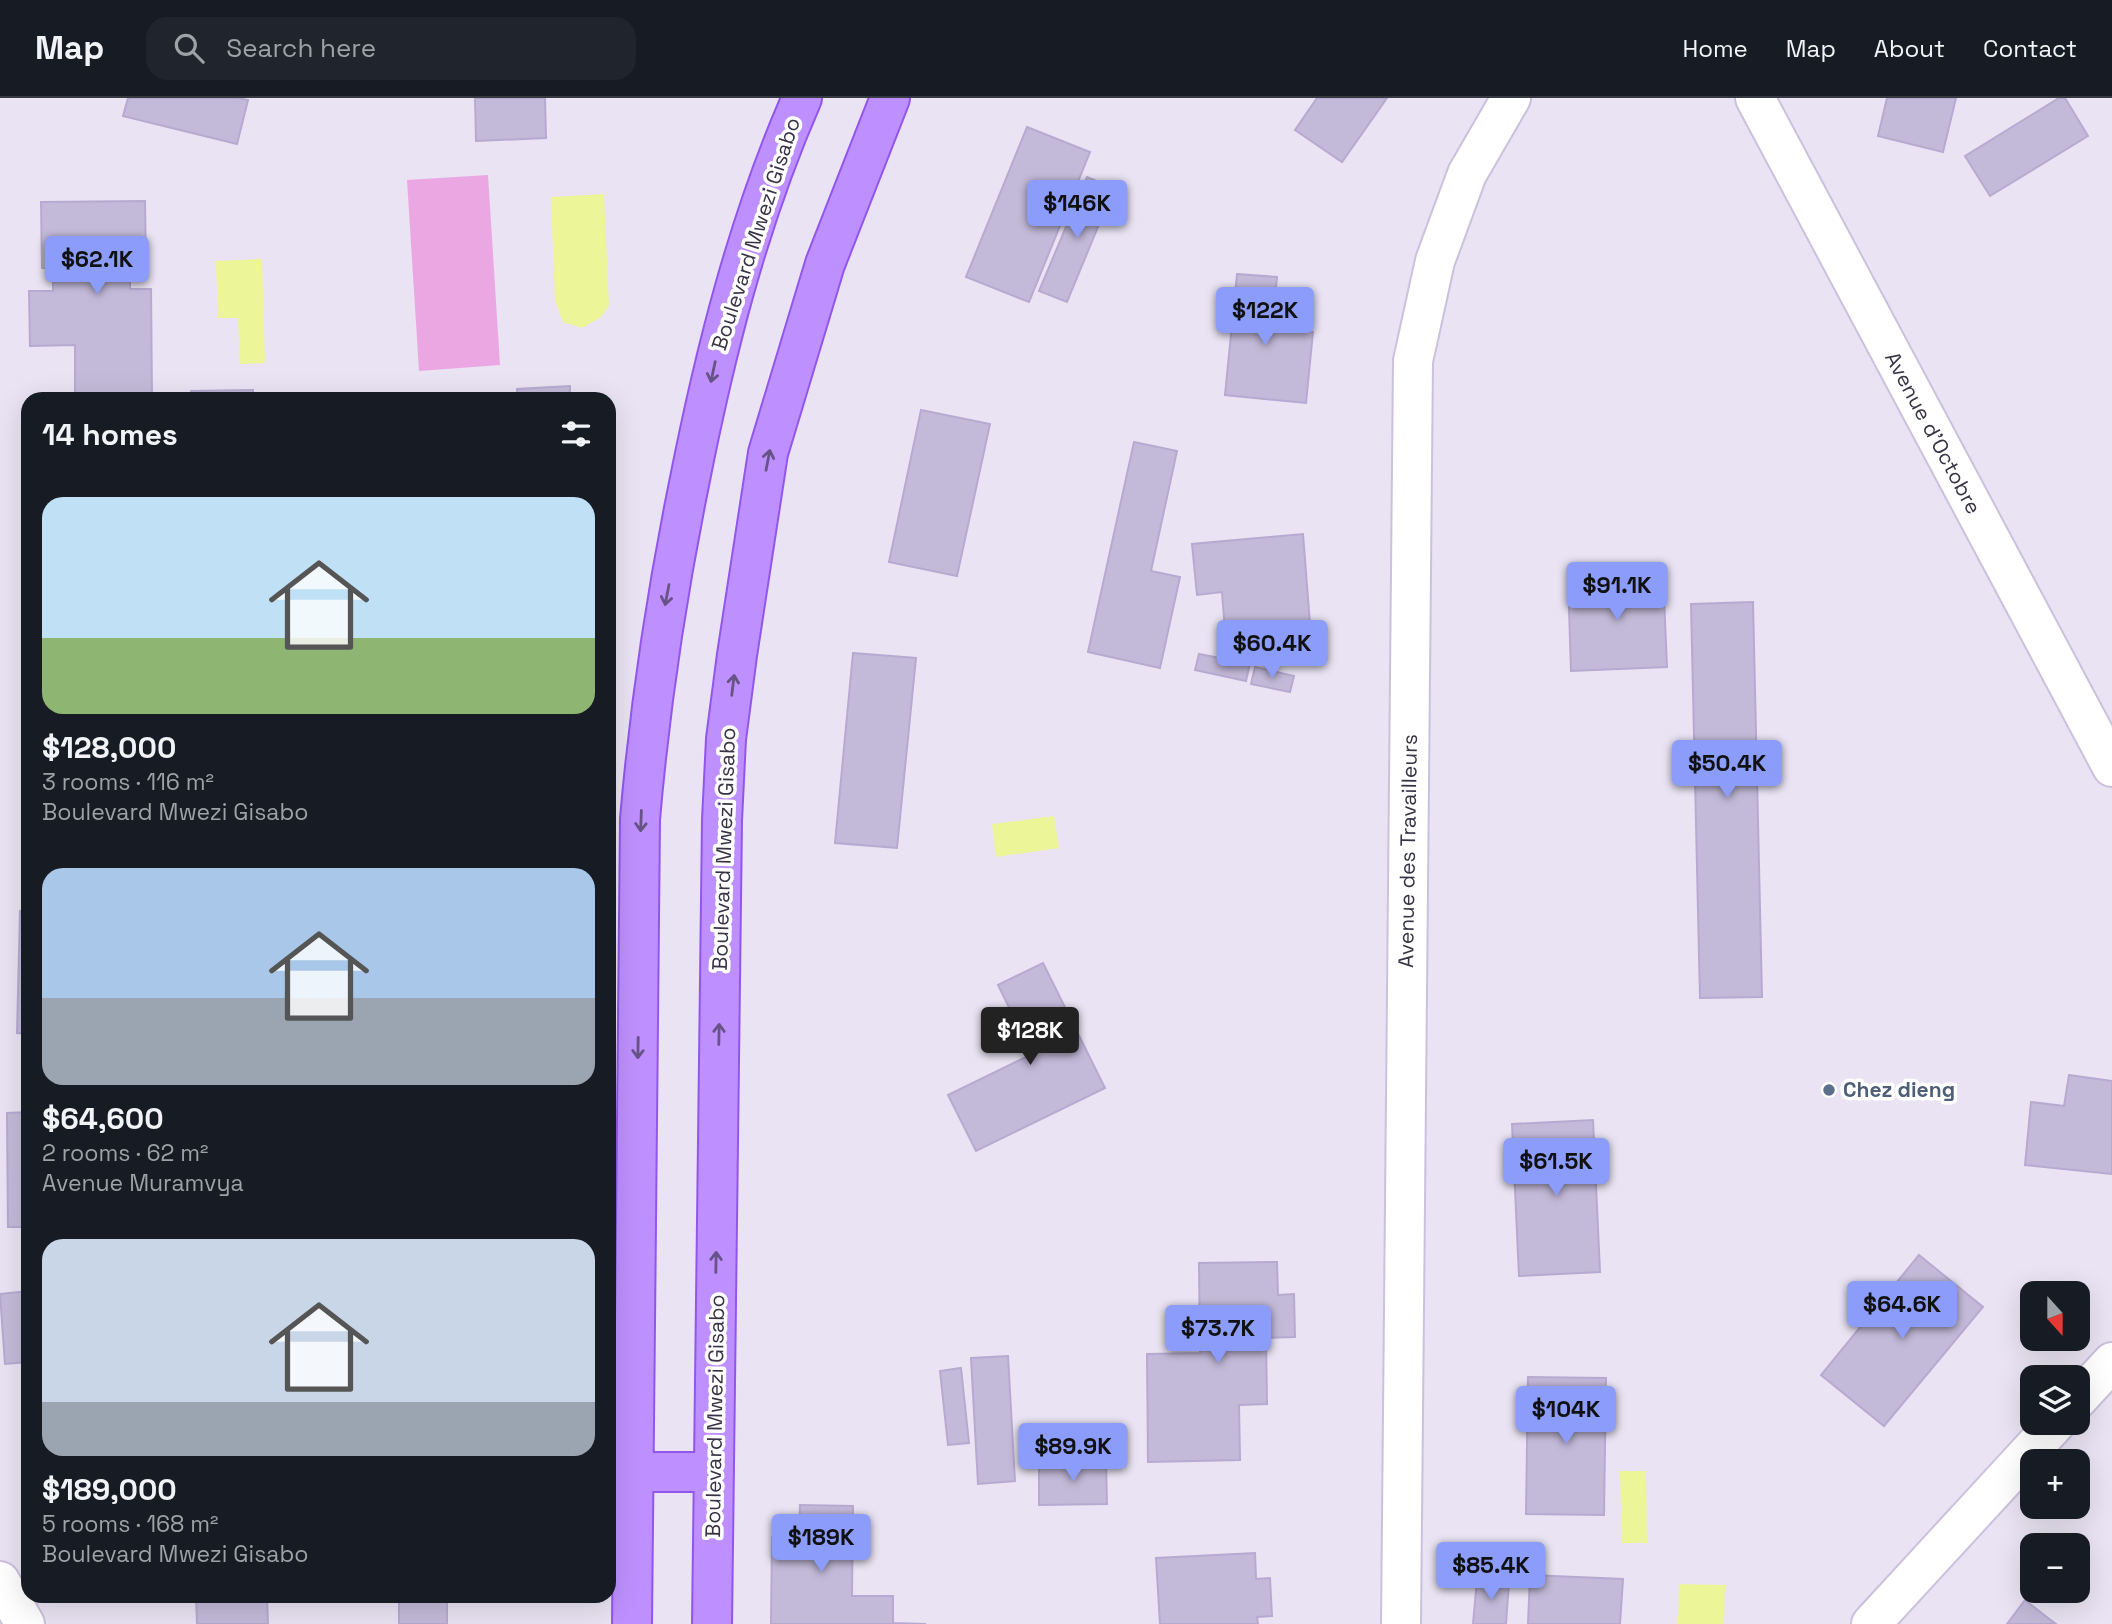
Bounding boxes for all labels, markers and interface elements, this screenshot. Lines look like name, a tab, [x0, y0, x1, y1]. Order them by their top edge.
search box	[146, 17, 636, 80]
text: Map	[35, 27, 104, 69]
icon: search	[170, 29, 208, 67]
text: Search here	[226, 31, 376, 65]
text: Home	[1682, 33, 1748, 64]
text: Map	[1786, 33, 1836, 64]
text: About	[1874, 33, 1945, 64]
text: Contact	[1983, 33, 2077, 64]
street label: Boulevard Mwezi Gisabo	[705, 114, 806, 354]
pin: $146K	[1028, 180, 1126, 240]
text: $146K	[1043, 188, 1111, 218]
pin: $62.1K	[40, 236, 154, 296]
text: $62.1K	[61, 244, 133, 274]
pin: $122K	[1216, 288, 1314, 347]
text: $122K	[1232, 295, 1298, 325]
street label: Avenue d'Octobre	[1879, 347, 1988, 519]
one-way arrow	[705, 360, 719, 383]
text: 14 homes	[42, 415, 178, 454]
icon: filters	[557, 415, 595, 453]
one-way arrow	[762, 449, 775, 472]
icon: home	[256, 542, 382, 668]
pin: $91.1K	[1560, 562, 1674, 622]
text: $91.1K	[1583, 570, 1652, 600]
one-way arrow	[660, 583, 673, 606]
pin: $60.4K	[1215, 620, 1329, 680]
text: $60.4K	[1233, 628, 1311, 658]
one-way arrow	[727, 674, 740, 697]
street label: Boulevard Mwezi Gisabo	[706, 727, 741, 971]
text: $128,000	[42, 728, 176, 767]
street label: Avenue des Travailleurs	[1392, 734, 1423, 968]
pin: $50.4K	[1670, 740, 1784, 800]
text: $50.4K	[1688, 748, 1766, 778]
text: 3 rooms · 116 m²	[42, 767, 214, 797]
text: Boulevard Mwezi Gisabo	[42, 797, 308, 827]
one-way arrow	[634, 809, 647, 832]
icon: home	[256, 913, 382, 1039]
pin: $128K	[981, 1007, 1079, 1067]
text: $128K	[997, 1015, 1063, 1045]
one-way arrow	[712, 1023, 726, 1046]
one-way arrow	[631, 1036, 645, 1059]
place label: Chez dieng	[1843, 1076, 1955, 1103]
marker: Chez dieng	[1821, 1082, 1837, 1098]
text: $64,600	[42, 1099, 164, 1138]
text: 2 rooms · 62 m²	[42, 1138, 208, 1168]
pin: $61.5K	[1499, 1138, 1613, 1198]
text: $61.5K	[1519, 1146, 1593, 1176]
text: Avenue Muramvya	[42, 1168, 244, 1198]
one-way arrow	[710, 1251, 723, 1274]
north arrow	[2020, 1281, 2090, 1351]
map controls	[2020, 1281, 2090, 1603]
pin: $64.6K	[1845, 1282, 1959, 1341]
icon: home	[256, 1284, 382, 1410]
text: $64.6K	[1863, 1289, 1941, 1319]
street label: Boulevard Mwezi Gisabo	[699, 1294, 730, 1538]
pin: $73.7K	[1161, 1306, 1275, 1365]
text: $73.7K	[1181, 1313, 1255, 1343]
button: layers	[2020, 1365, 2090, 1435]
pin: $104K	[1517, 1386, 1615, 1446]
text: $104K	[1532, 1394, 1600, 1424]
pin: $89.9K	[1016, 1424, 1130, 1483]
text: $89.9K	[1034, 1431, 1112, 1461]
button: +	[2020, 1449, 2090, 1519]
text: $189,000	[42, 1470, 177, 1509]
text: 5 rooms · 168 m²	[42, 1509, 219, 1539]
pin: $189K	[772, 1514, 870, 1574]
text: $189K	[788, 1522, 854, 1552]
button: −	[2020, 1533, 2090, 1603]
text: Boulevard Mwezi Gisabo	[42, 1539, 308, 1569]
pin: $85.4K	[1434, 1542, 1548, 1602]
text: $85.4K	[1452, 1550, 1530, 1580]

